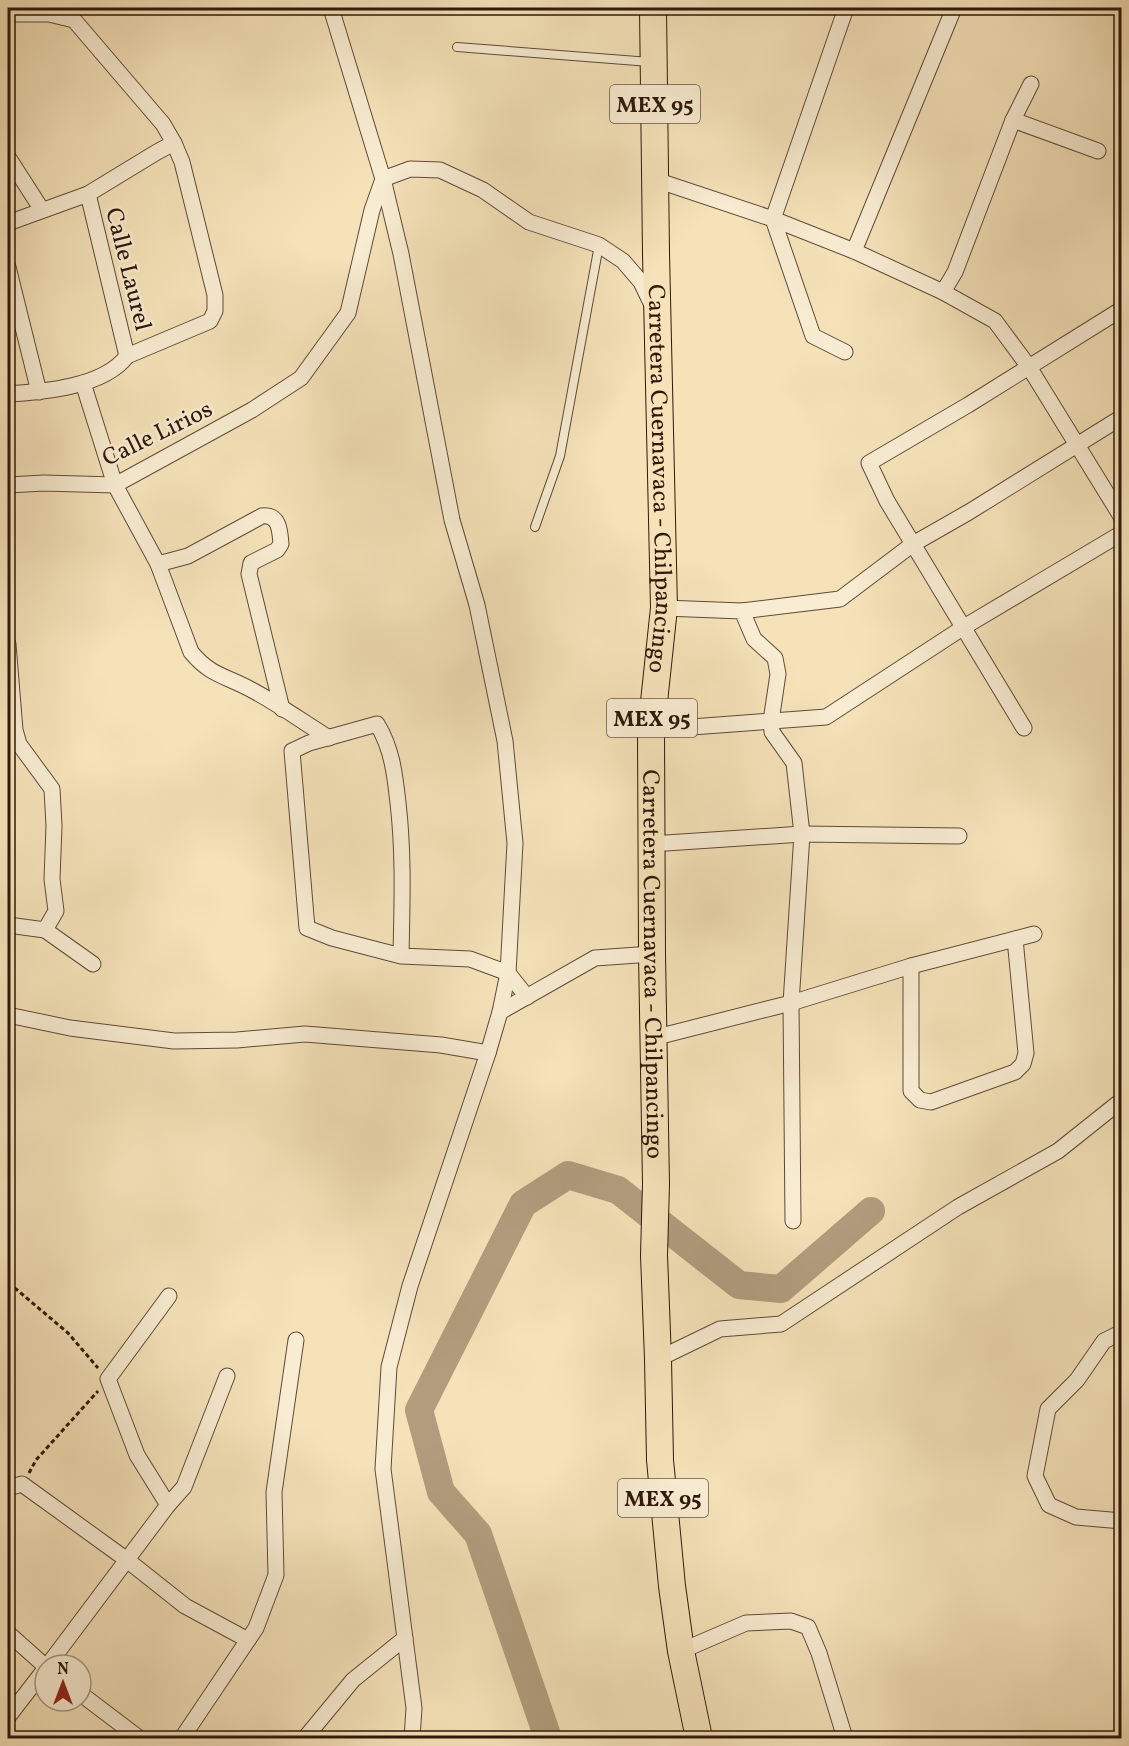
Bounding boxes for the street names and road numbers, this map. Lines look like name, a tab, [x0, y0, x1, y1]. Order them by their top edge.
road number: MEX 95	[610, 85, 700, 123]
street label: Calle Laurel	[95, 204, 159, 335]
street label: Carretera Cuernavaca - Chilpancingo	[638, 284, 680, 675]
street label: Calle Lirios	[97, 393, 219, 476]
road number: MEX 95	[607, 699, 697, 737]
street label: Carretera Cuernavaca - Chilpancingo	[632, 769, 671, 1159]
road number: MEX 95	[618, 1479, 708, 1517]

